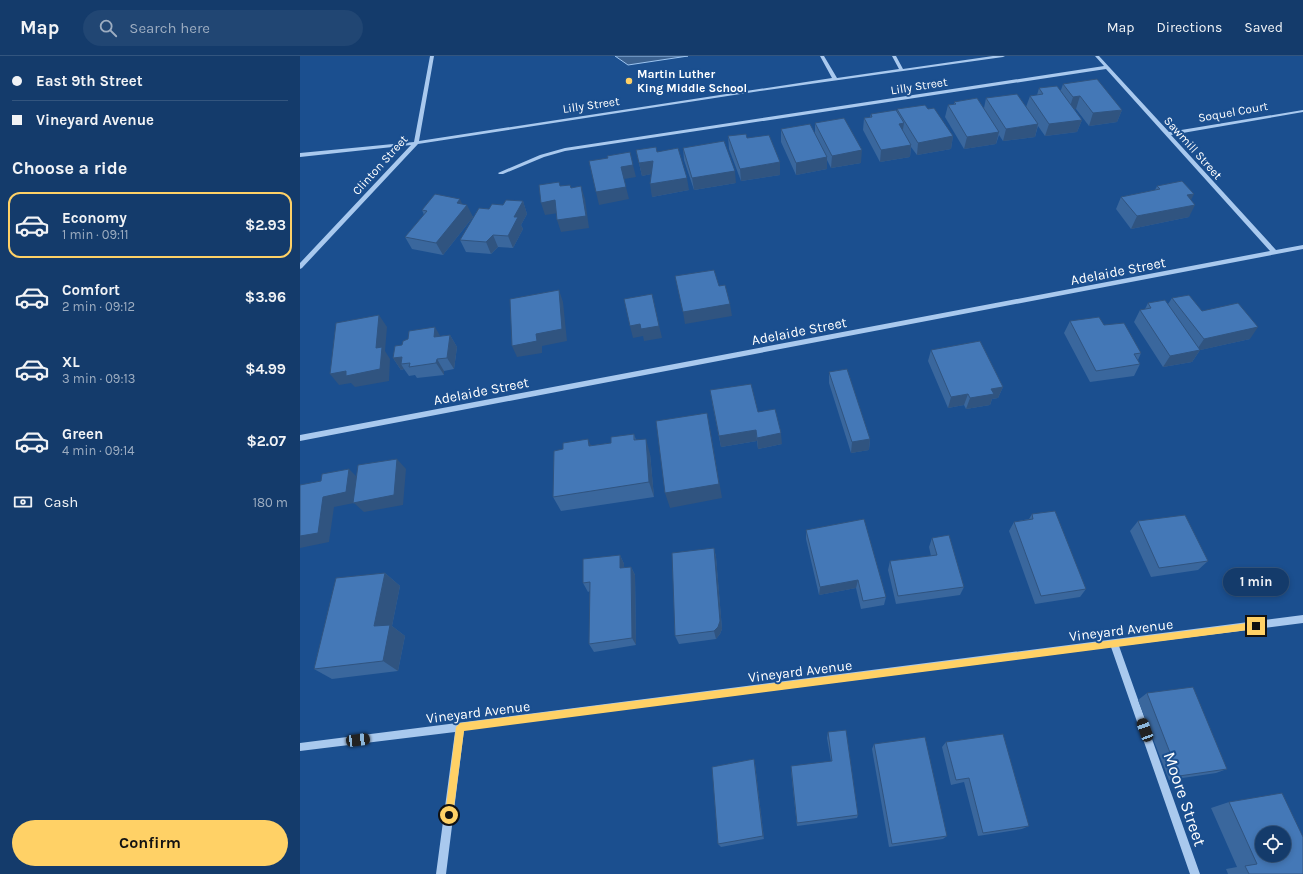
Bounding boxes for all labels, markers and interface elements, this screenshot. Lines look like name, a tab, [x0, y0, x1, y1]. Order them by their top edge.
search box	[83, 10, 363, 46]
text: Map	[20, 17, 59, 39]
icon: search	[97, 17, 119, 39]
text: Search here	[129, 19, 210, 37]
text: Map	[1107, 19, 1135, 36]
text: Directions	[1157, 19, 1222, 36]
text: Saved	[1244, 19, 1283, 36]
place label: Martin Luther King Middle School	[637, 67, 747, 95]
text: East 9th Street	[36, 72, 143, 90]
street label: Lilly Street	[890, 75, 949, 97]
marker: Martin Luther King Middle School	[624, 76, 634, 86]
street label: Lilly Street	[562, 94, 621, 116]
street label: Soquel Court	[1197, 99, 1269, 125]
text: Vineyard Avenue	[36, 111, 154, 129]
street label: Sawmill Street	[1161, 114, 1225, 183]
street label: Clinton Street	[349, 132, 411, 198]
text: Choose a ride	[12, 157, 127, 179]
icon: car	[14, 207, 50, 243]
text: Economy	[62, 209, 127, 227]
text: $2.93	[245, 216, 286, 234]
text: 1 min · 09:11	[62, 227, 129, 242]
street label: Adelaide Street	[1069, 254, 1167, 289]
icon: car	[14, 279, 50, 315]
text: Comfort	[62, 281, 120, 299]
text: $3.96	[245, 288, 286, 306]
text: 2 min · 09:12	[62, 299, 135, 314]
street label: Adelaide Street	[750, 314, 848, 349]
icon: car	[14, 351, 50, 387]
text: XL	[62, 353, 80, 371]
text: $4.99	[245, 360, 286, 378]
text: 3 min · 09:13	[62, 371, 135, 386]
street label: Adelaide Street	[432, 374, 530, 409]
icon: car	[14, 423, 50, 459]
text: Green	[62, 425, 103, 443]
text: $2.07	[246, 432, 286, 450]
text: 4 min · 09:14	[62, 443, 135, 458]
icon: cash	[12, 491, 34, 513]
text: Cash	[44, 493, 78, 511]
text: 180 m	[253, 495, 288, 510]
callout: 1 min	[1223, 568, 1289, 596]
text: 1 min	[1240, 574, 1272, 589]
street label: Vineyard Avenue	[1068, 616, 1174, 645]
route end	[1247, 617, 1265, 635]
street label: Vineyard Avenue	[747, 657, 853, 686]
street label: Vineyard Avenue	[425, 698, 531, 727]
car	[1135, 717, 1155, 743]
car	[345, 733, 371, 747]
street label: Moore Street	[1160, 749, 1210, 849]
route start	[440, 806, 458, 824]
button: Confirm	[12, 820, 288, 866]
map controls	[1255, 826, 1291, 862]
button: locate	[1255, 826, 1291, 862]

